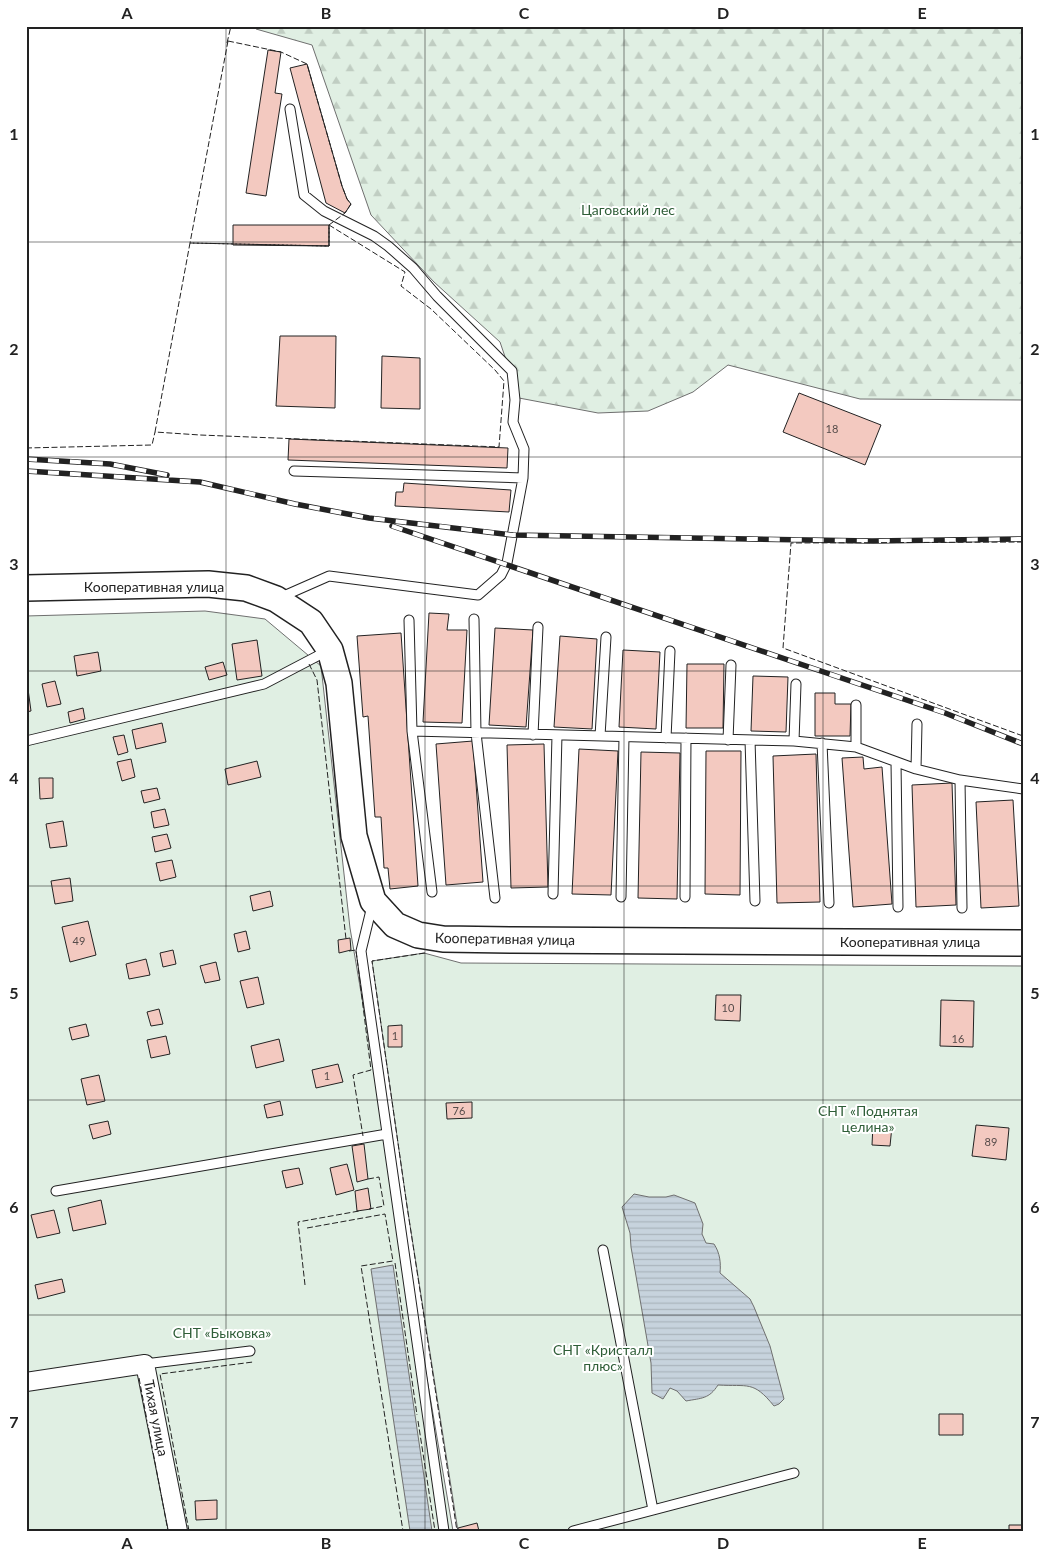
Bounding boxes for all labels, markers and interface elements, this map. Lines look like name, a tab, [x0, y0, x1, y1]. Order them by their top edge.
text: A	[120, 3, 133, 22]
text: B	[321, 3, 331, 22]
text: C	[519, 3, 530, 22]
text: D	[717, 3, 729, 22]
text: E	[917, 3, 927, 22]
text: 1	[9, 124, 19, 143]
text: 1	[1030, 124, 1040, 143]
park label: Цаговский лес	[581, 201, 675, 218]
text: 2	[9, 339, 19, 358]
text: 2	[1030, 339, 1040, 358]
house number: 18	[826, 422, 838, 435]
text: 3	[9, 554, 19, 573]
text: 3	[1030, 554, 1040, 573]
street label: Кооперативная улица	[84, 578, 224, 595]
text: 4	[9, 768, 19, 787]
text: 4	[1030, 768, 1040, 787]
street label: Кооперативная улица	[435, 929, 575, 948]
street label: Кооперативная улица	[840, 933, 980, 950]
house number: 49	[73, 934, 85, 947]
text: 5	[9, 983, 19, 1002]
text: 5	[1030, 983, 1040, 1002]
house number: 10	[722, 1001, 735, 1014]
house number: 1	[392, 1029, 398, 1042]
house number: 16	[952, 1032, 964, 1045]
house number: 1	[324, 1069, 330, 1082]
park label: СНТ «Поднятая целина»	[818, 1102, 918, 1135]
house number: 76	[453, 1104, 465, 1117]
house number: 89	[985, 1135, 997, 1148]
text: 6	[9, 1197, 19, 1216]
text: 6	[1030, 1197, 1040, 1216]
park label: СНТ «Быковка»	[173, 1324, 271, 1341]
park label: СНТ «Кристалл плюс»	[553, 1341, 653, 1374]
street label: Тихая улица	[141, 1378, 172, 1458]
text: 7	[9, 1412, 19, 1431]
text: 7	[1030, 1412, 1040, 1431]
text: A	[120, 1533, 133, 1552]
text: B	[321, 1533, 331, 1552]
text: C	[519, 1533, 530, 1552]
text: D	[717, 1533, 729, 1552]
text: E	[917, 1533, 927, 1552]

